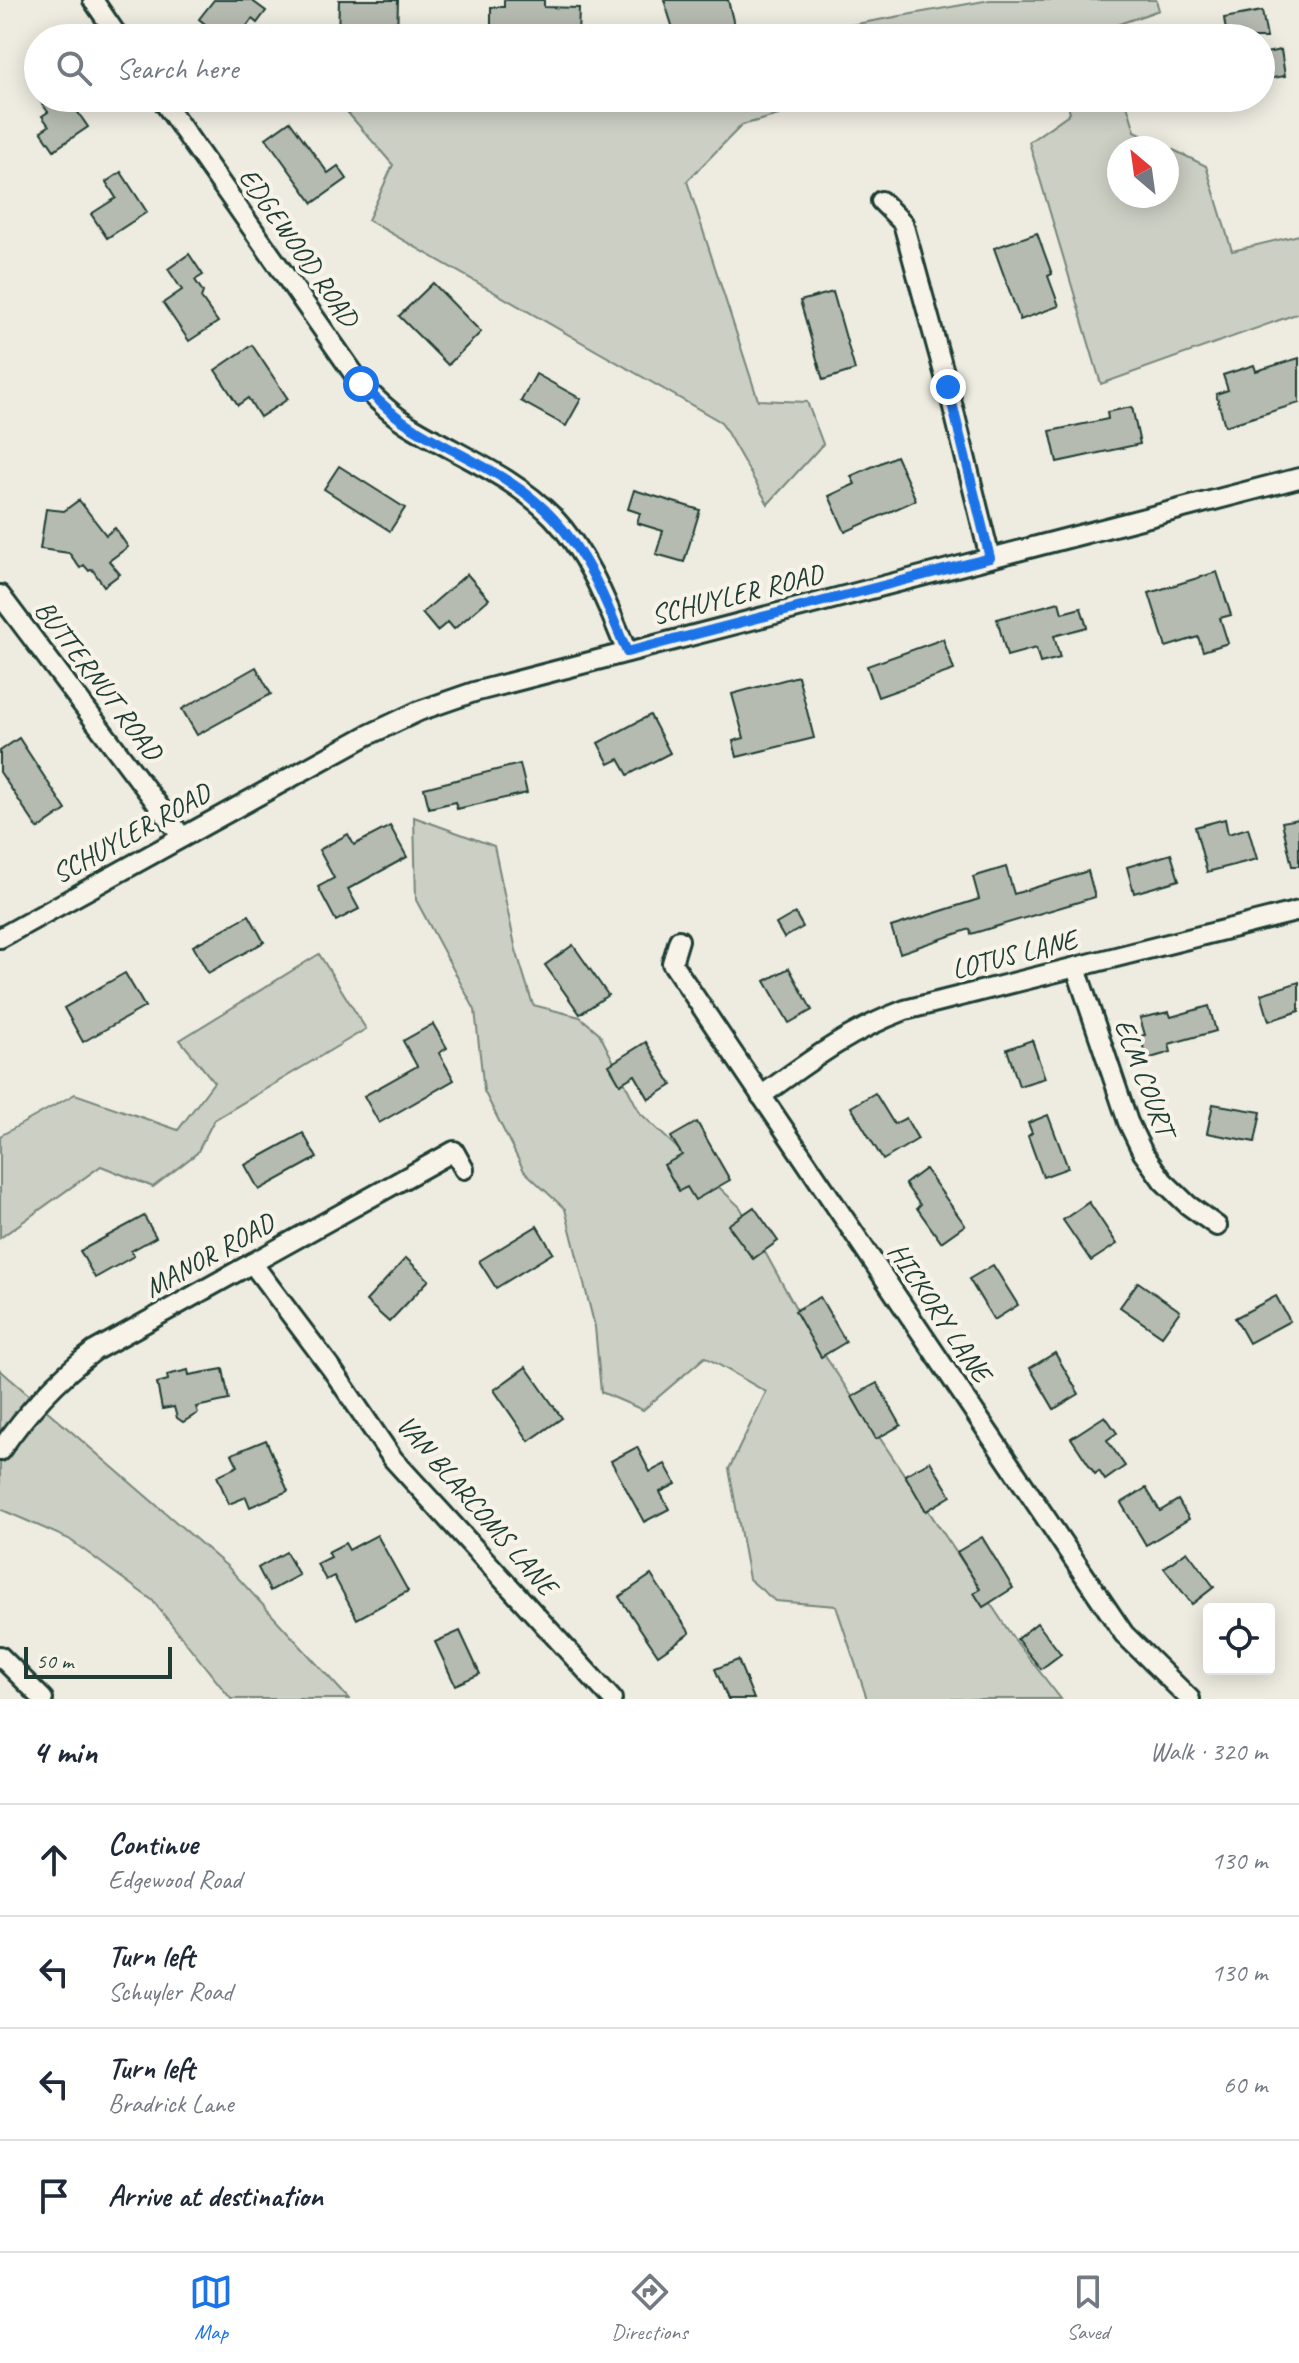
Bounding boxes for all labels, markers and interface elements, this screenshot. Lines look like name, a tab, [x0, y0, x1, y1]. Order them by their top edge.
search box	[24, 24, 1275, 112]
icon: search	[52, 46, 96, 90]
text: Search here	[116, 49, 238, 87]
north arrow	[1107, 136, 1179, 208]
street label: EDGEWOOD ROAD	[231, 161, 368, 335]
route start	[343, 366, 379, 402]
route end	[930, 369, 966, 405]
street label: SCHUYLER ROAD	[648, 555, 828, 632]
street label: BUTTERNUT ROAD	[27, 593, 172, 768]
street label: SCHUYLER ROAD	[46, 774, 218, 891]
street label: LOTUS LANE	[948, 921, 1083, 986]
street label: ELM COURT	[1107, 1014, 1186, 1147]
street label: MANOR ROAD	[138, 1204, 282, 1305]
street label: HICKORY LANE	[881, 1236, 1001, 1391]
street label: VAN BLARCOMS LANE	[389, 1408, 567, 1605]
map controls	[1203, 1603, 1275, 1675]
button: locate	[1203, 1603, 1275, 1675]
scale bar	[24, 1643, 172, 1679]
text: 50 m	[36, 1647, 73, 1675]
text: 4 min	[32, 1730, 97, 1773]
text: Walk · 320 m	[1150, 1735, 1267, 1768]
text: Continue	[108, 1825, 198, 1863]
icon: ahead	[32, 1838, 76, 1882]
text: 130 m	[1211, 1844, 1267, 1877]
text: Edgewood Road	[108, 1863, 241, 1896]
text: Turn left	[108, 1937, 195, 1975]
icon: left	[32, 1950, 76, 1994]
text: 130 m	[1211, 1956, 1267, 1989]
text: Schuyler Road	[108, 1975, 233, 2008]
text: Turn left	[108, 2049, 195, 2087]
icon: left	[32, 2062, 76, 2106]
text: 60 m	[1223, 2068, 1267, 2101]
text: Bradrick Lane	[108, 2087, 233, 2120]
icon: arrive	[32, 2174, 76, 2218]
text: Arrive at destination	[108, 2177, 323, 2215]
tab: Map	[189, 2270, 233, 2346]
tab: Directions	[611, 2270, 688, 2346]
tab: Saved	[1066, 2270, 1110, 2346]

